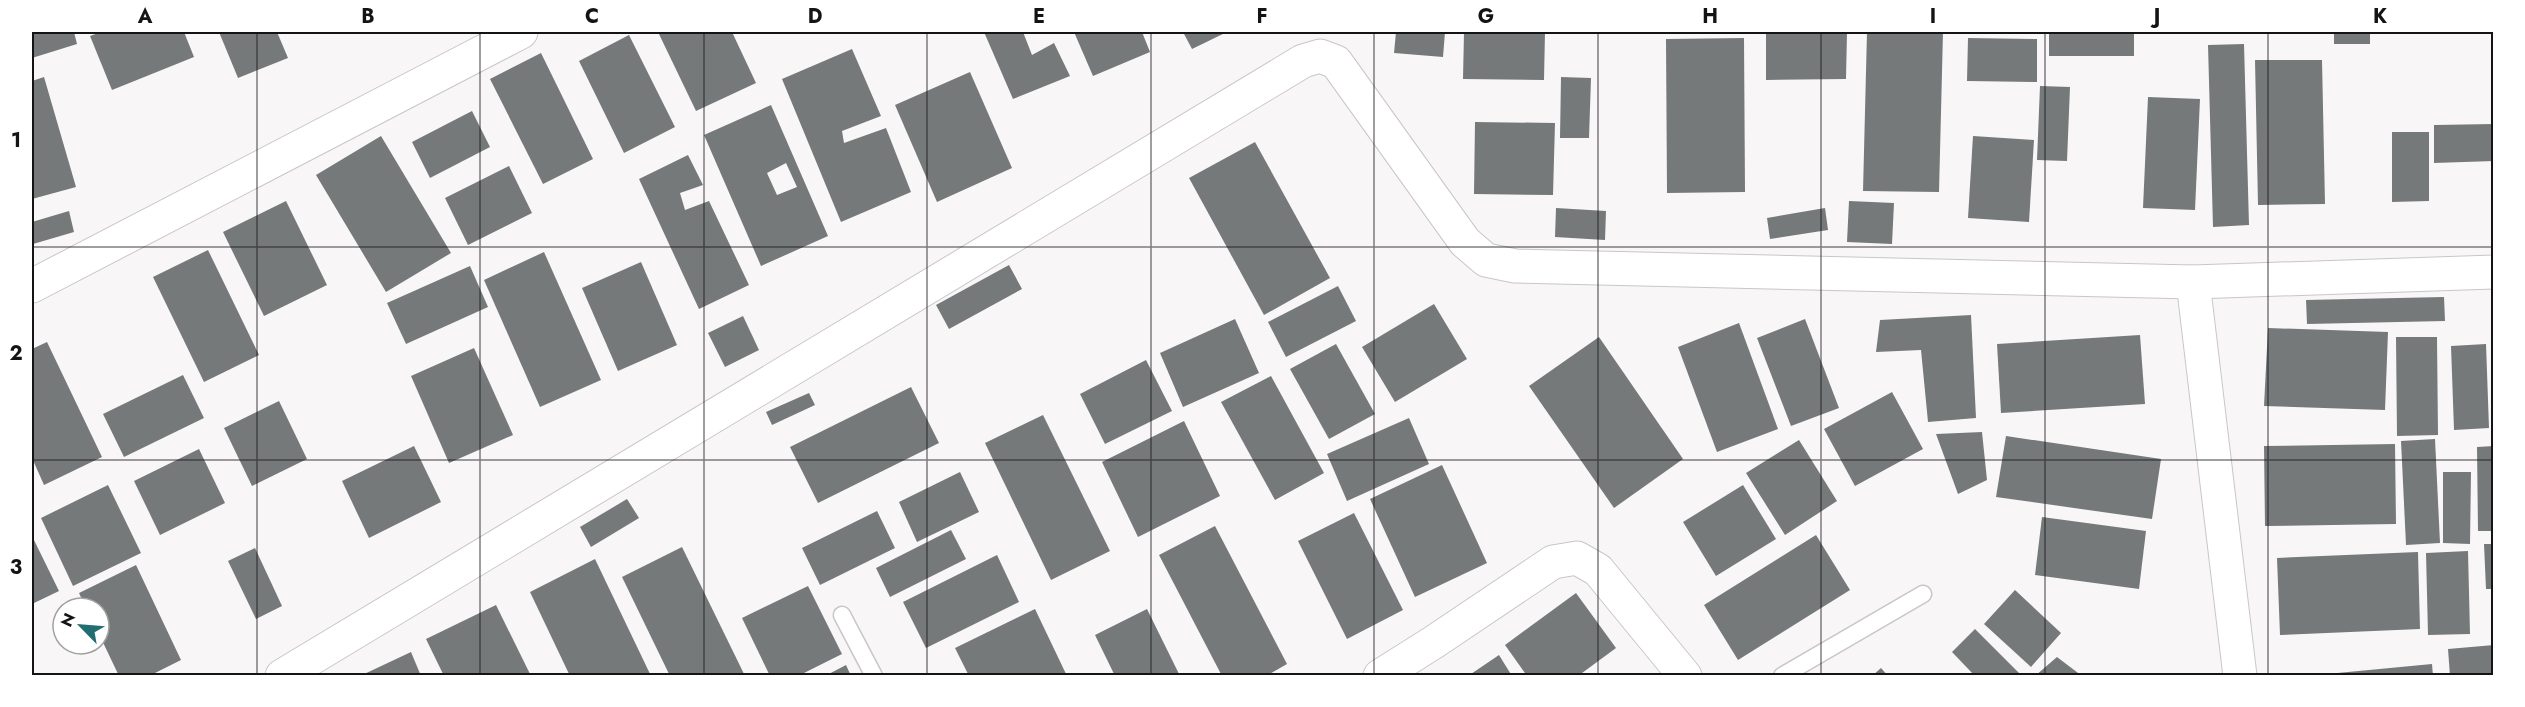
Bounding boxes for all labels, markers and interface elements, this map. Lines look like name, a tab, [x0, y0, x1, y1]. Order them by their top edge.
text: A	[137, 2, 153, 31]
text: B	[361, 2, 375, 31]
text: C	[585, 2, 599, 31]
text: D	[808, 2, 822, 31]
text: E	[1033, 2, 1045, 31]
text: F	[1256, 2, 1268, 31]
text: G	[1478, 2, 1494, 31]
text: H	[1702, 2, 1718, 31]
text: I	[1930, 2, 1936, 31]
text: J	[2150, 2, 2160, 31]
text: K	[2373, 2, 2387, 31]
text: 1	[11, 126, 21, 155]
text: 2	[9, 339, 23, 368]
text: 3	[10, 553, 22, 582]
north arrow	[51, 596, 111, 656]
text: N	[55, 609, 81, 630]

